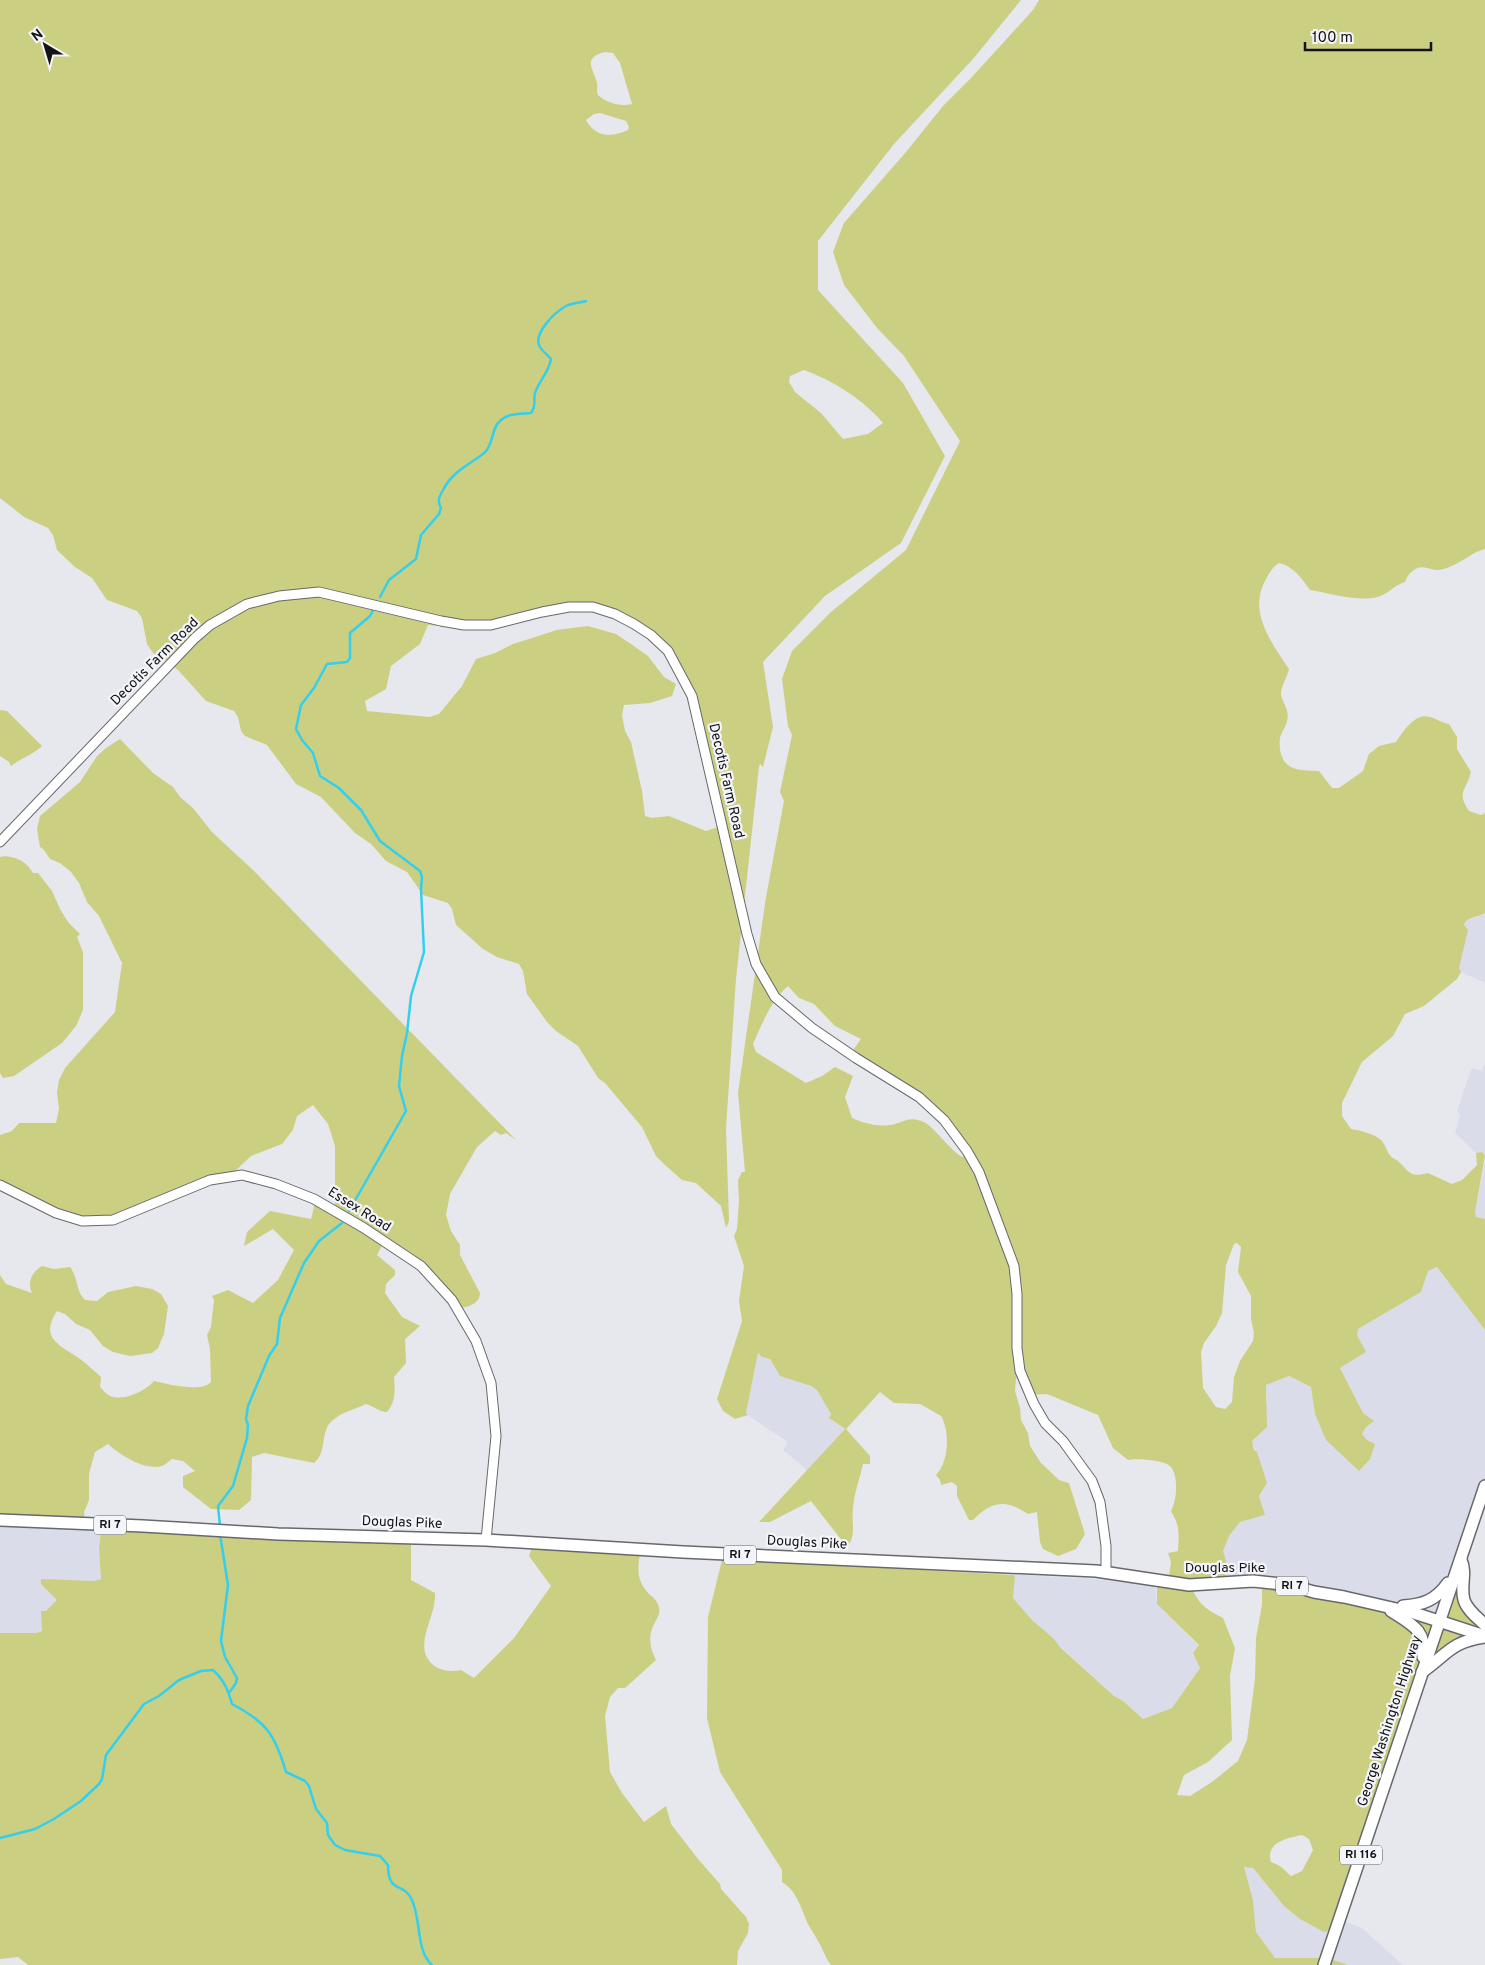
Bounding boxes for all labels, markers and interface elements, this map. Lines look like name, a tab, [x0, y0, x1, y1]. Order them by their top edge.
north arrow	[20, 20, 70, 70]
scale bar	[1305, 20, 1431, 52]
text: N	[29, 26, 47, 46]
text: 100 m	[1312, 29, 1353, 48]
street label: Decotis Farm Road	[107, 614, 203, 710]
street label: Decotis Farm Road	[704, 722, 748, 840]
street label: Essex Road	[324, 1184, 394, 1236]
street label: Douglas Pike	[361, 1513, 443, 1533]
road number: RI 7	[94, 1516, 126, 1534]
street label: Douglas Pike	[766, 1532, 848, 1554]
road number: RI 7	[724, 1546, 756, 1564]
street label: Douglas Pike	[1185, 1560, 1265, 1577]
road number: RI 7	[1276, 1576, 1308, 1595]
street label: George Washington Highway	[1354, 1633, 1426, 1809]
road number: RI 116	[1340, 1846, 1382, 1864]

